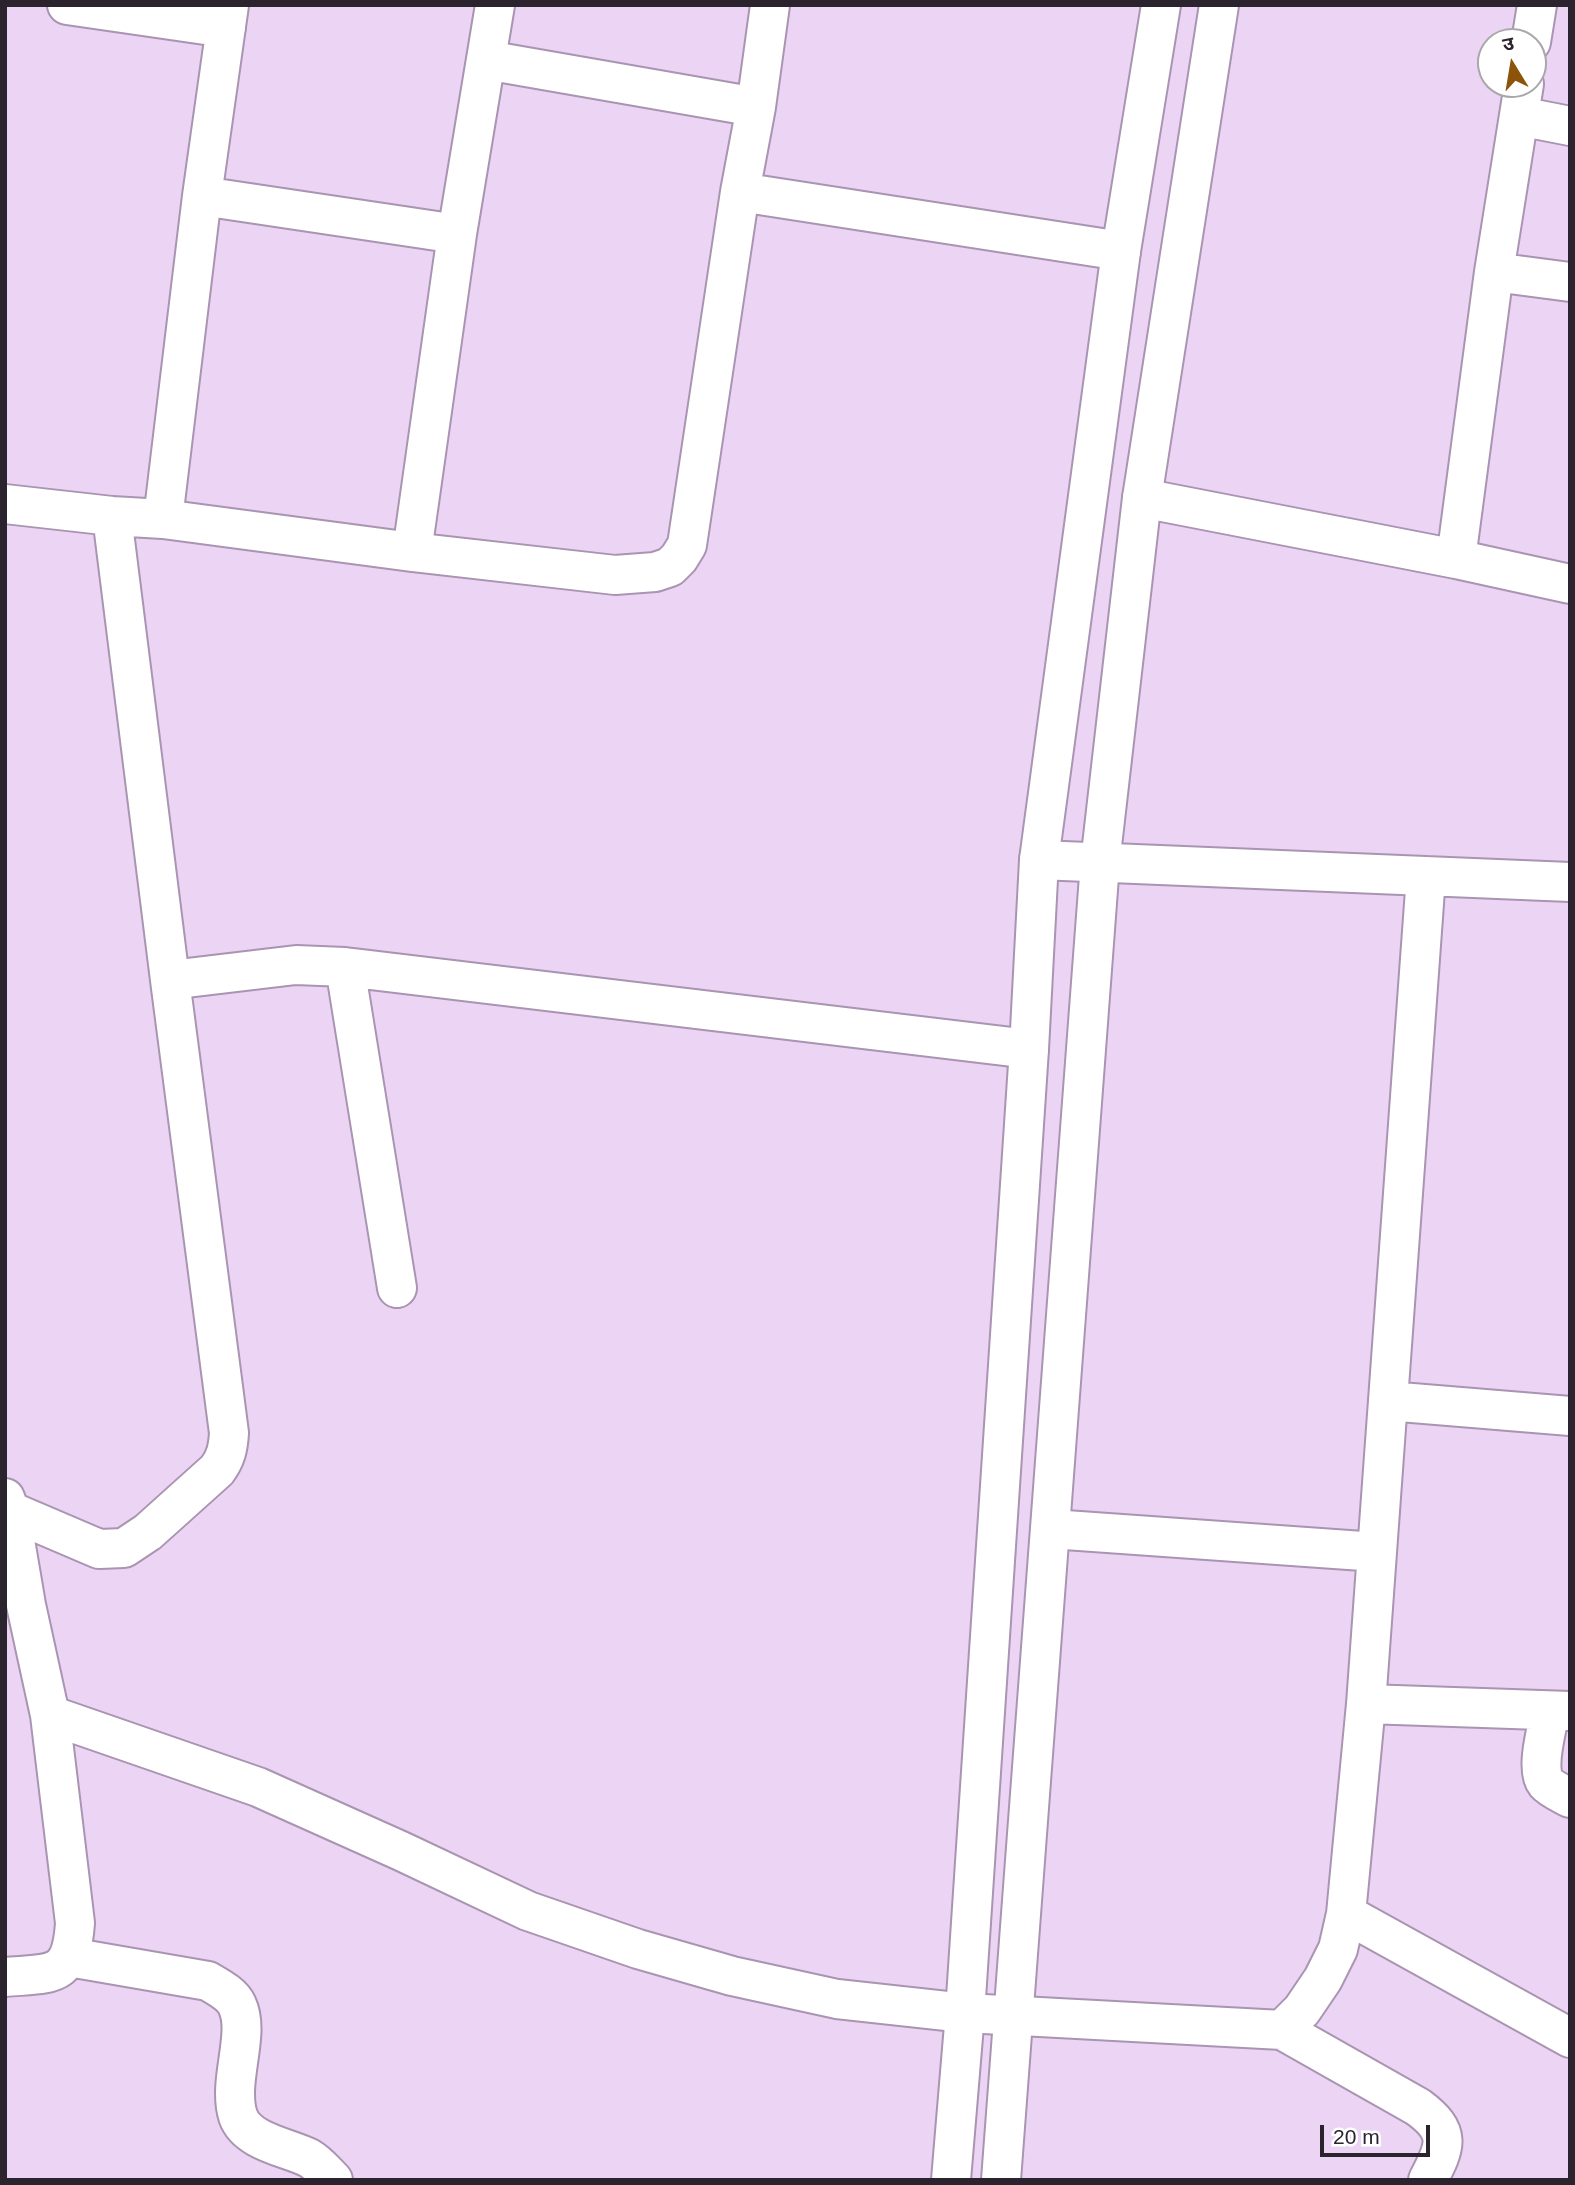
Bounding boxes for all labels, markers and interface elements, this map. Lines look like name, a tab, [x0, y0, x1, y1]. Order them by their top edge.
north arrow	[1477, 28, 1547, 98]
text: उ	[1501, 32, 1516, 55]
scale bar	[1323, 2112, 1433, 2156]
text: 20 m	[1333, 2125, 1380, 2148]

